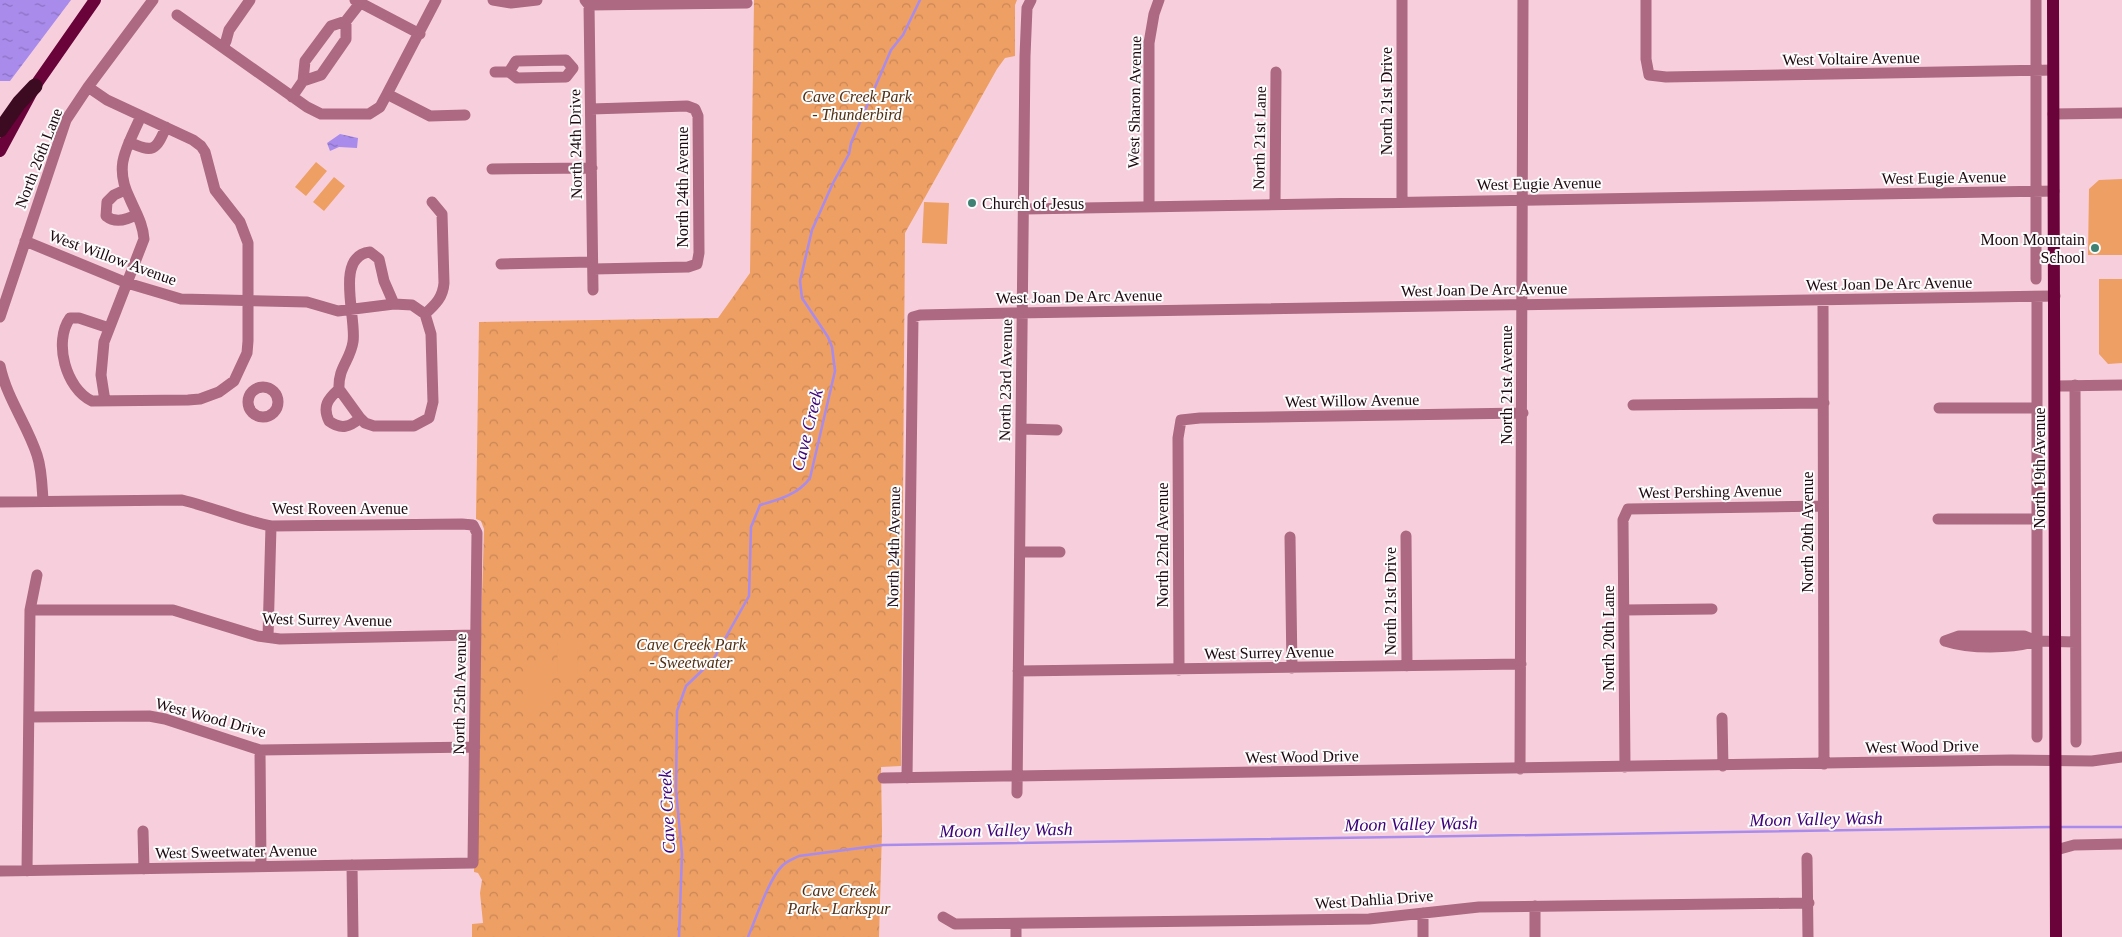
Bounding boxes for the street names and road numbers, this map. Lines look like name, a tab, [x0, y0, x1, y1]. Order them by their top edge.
street label: West Sharon Avenue	[1125, 36, 1144, 168]
street label: North 21st Drive	[1378, 47, 1395, 155]
street label: West Voltaire Avenue	[1782, 49, 1920, 68]
street label: North 21st Lane	[1250, 86, 1269, 190]
street label: North 24th Drive	[566, 89, 585, 199]
street label: North 26th Lane	[12, 106, 65, 211]
street label: North 24th Avenue	[674, 126, 691, 248]
street label: West Eugie Avenue	[1882, 168, 2006, 188]
street label: West Eugie Avenue	[1477, 174, 1601, 194]
street label: West Willow Avenue	[47, 227, 179, 288]
street label: West Joan De Arc Avenue	[1806, 274, 1972, 293]
street label: West Joan De Arc Avenue	[1401, 280, 1567, 299]
street label: West Joan De Arc Avenue	[996, 287, 1162, 306]
street label: North 23rd Avenue	[996, 319, 1015, 441]
street label: North 21st Avenue	[1498, 325, 1515, 445]
street label: West Willow Avenue	[1285, 391, 1419, 410]
street label: North 19th Avenue	[2031, 407, 2048, 529]
street label: North 20th Avenue	[1799, 471, 1816, 593]
street label: North 22nd Avenue	[1154, 482, 1171, 608]
street label: West Pershing Avenue	[1638, 482, 1782, 502]
street label: North 24th Avenue	[884, 486, 903, 608]
street label: West Roveen Avenue	[272, 500, 408, 517]
street label: North 21st Drive	[1382, 547, 1399, 655]
street label: North 20th Lane	[1600, 585, 1617, 691]
street label: West Surrey Avenue	[262, 610, 392, 630]
street label: North 25th Avenue	[450, 633, 469, 755]
street label: West Surrey Avenue	[1204, 643, 1334, 663]
street label: West Wood Drive	[154, 695, 268, 740]
street label: West Wood Drive	[1865, 737, 1979, 756]
street label: West Wood Drive	[1245, 747, 1359, 766]
street label: West Sweetwater Avenue	[155, 842, 317, 861]
street label: West Dahlia Drive	[1314, 887, 1434, 912]

